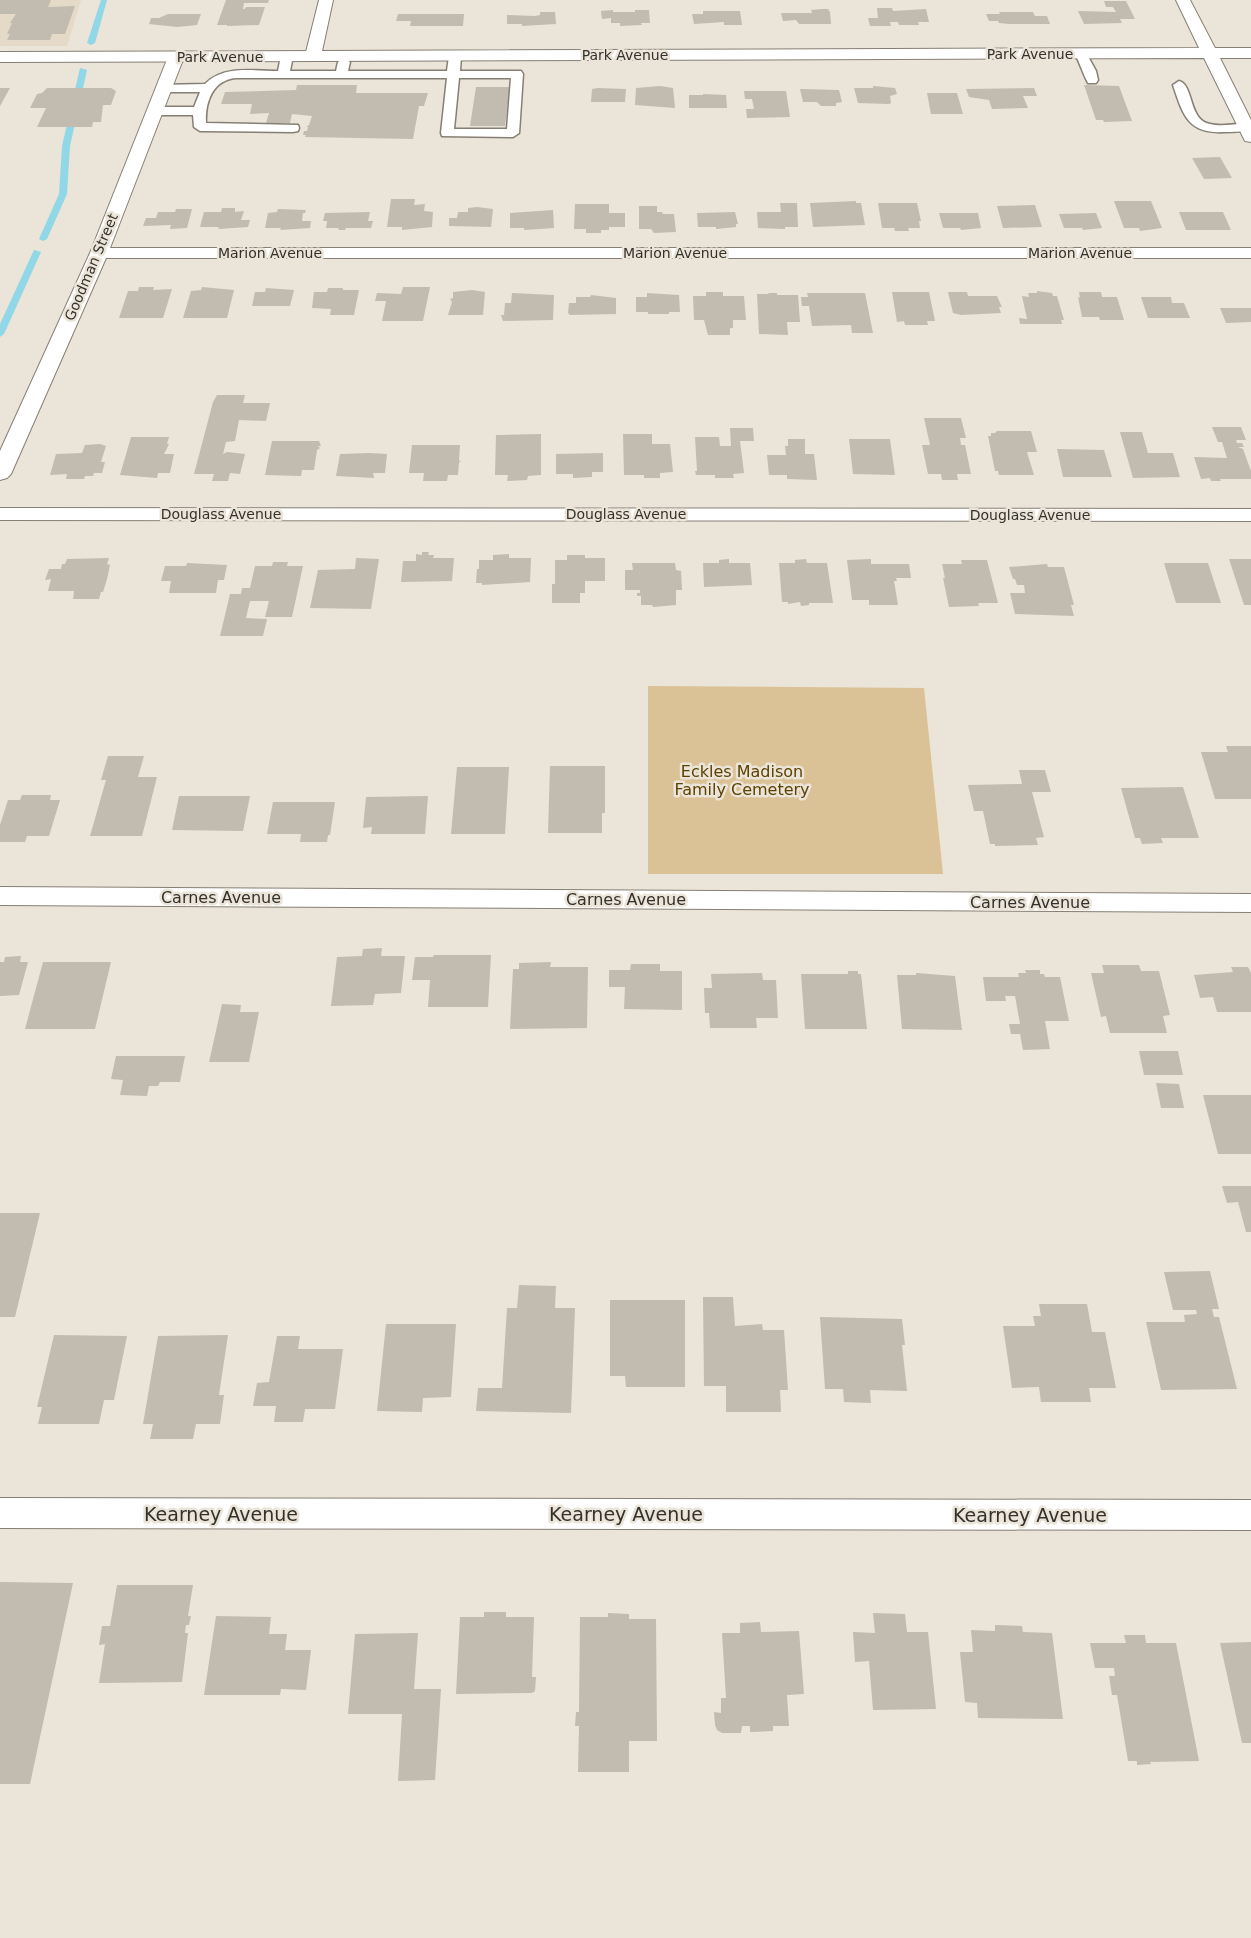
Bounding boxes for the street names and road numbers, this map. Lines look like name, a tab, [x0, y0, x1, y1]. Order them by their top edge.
street label: Park Avenue	[987, 46, 1073, 62]
street label: Park Avenue	[582, 47, 668, 63]
street label: Park Avenue	[177, 49, 263, 65]
street label: Goodman Street	[61, 211, 121, 323]
street label: Marion Avenue	[218, 245, 322, 261]
street label: Marion Avenue	[623, 245, 727, 261]
street label: Marion Avenue	[1028, 245, 1132, 261]
street label: Douglass Avenue	[161, 506, 281, 522]
street label: Douglass Avenue	[566, 506, 686, 522]
street label: Douglass Avenue	[970, 507, 1090, 523]
street label: Carnes Avenue	[161, 888, 281, 907]
street label: Carnes Avenue	[566, 890, 686, 909]
street label: Carnes Avenue	[970, 893, 1090, 912]
street label: Kearney Avenue	[144, 1503, 298, 1525]
street label: Kearney Avenue	[549, 1503, 703, 1525]
street label: Kearney Avenue	[953, 1504, 1107, 1526]

